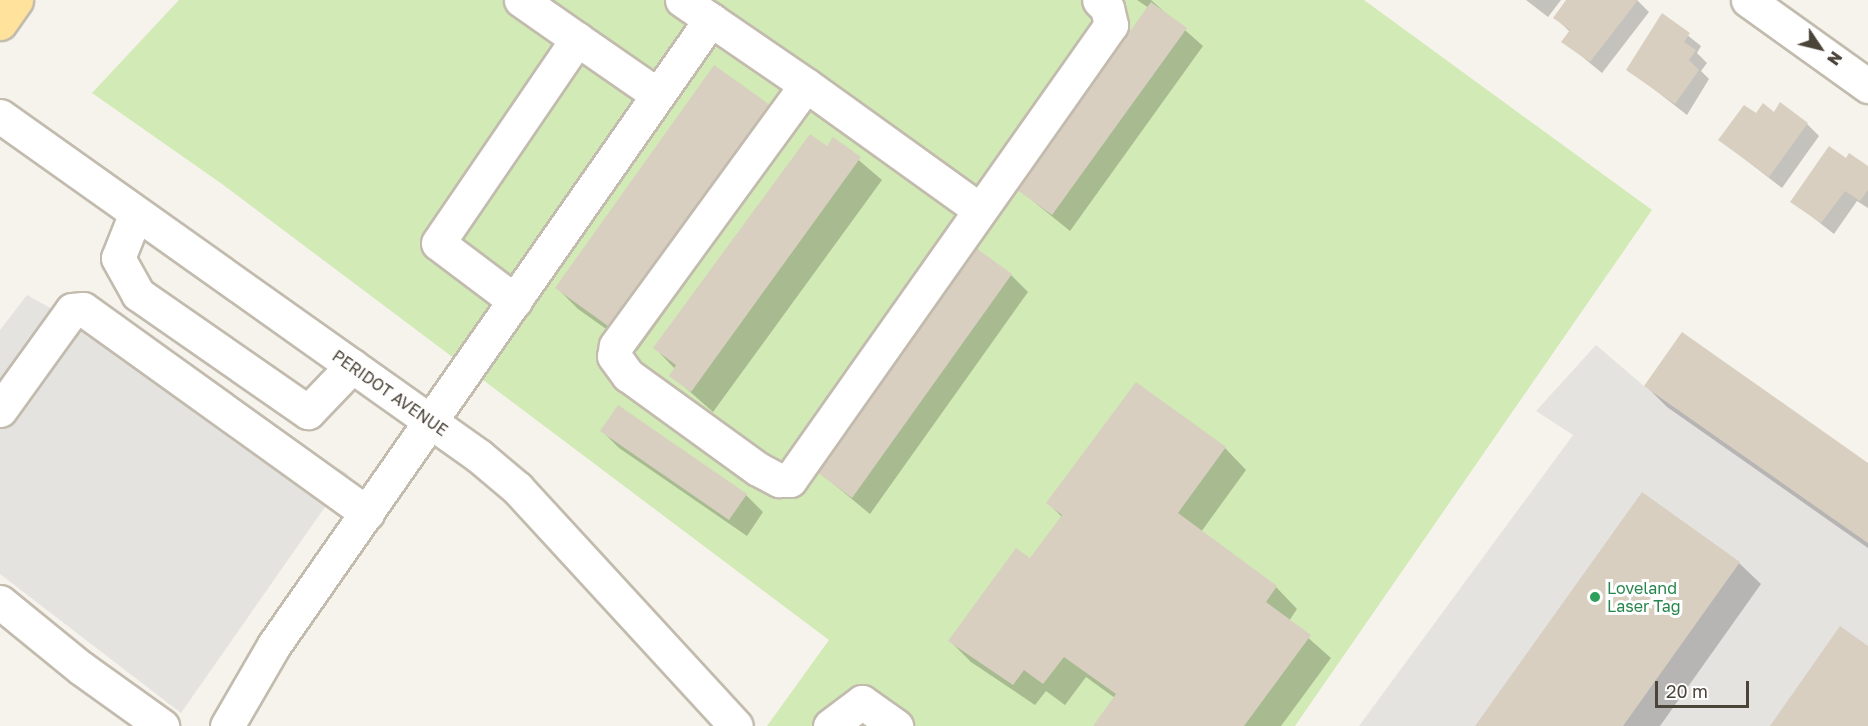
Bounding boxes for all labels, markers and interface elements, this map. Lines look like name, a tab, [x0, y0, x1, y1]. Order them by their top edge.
north arrow	[1790, 18, 1850, 78]
text: N	[1823, 48, 1846, 69]
street label: PERIDOT AVENUE	[329, 346, 451, 440]
place label: Loveland Laser Tag	[1607, 578, 1681, 616]
marker: Loveland Laser Tag	[1588, 590, 1602, 604]
scale bar	[1658, 669, 1752, 707]
text: 20 m	[1666, 680, 1708, 702]

